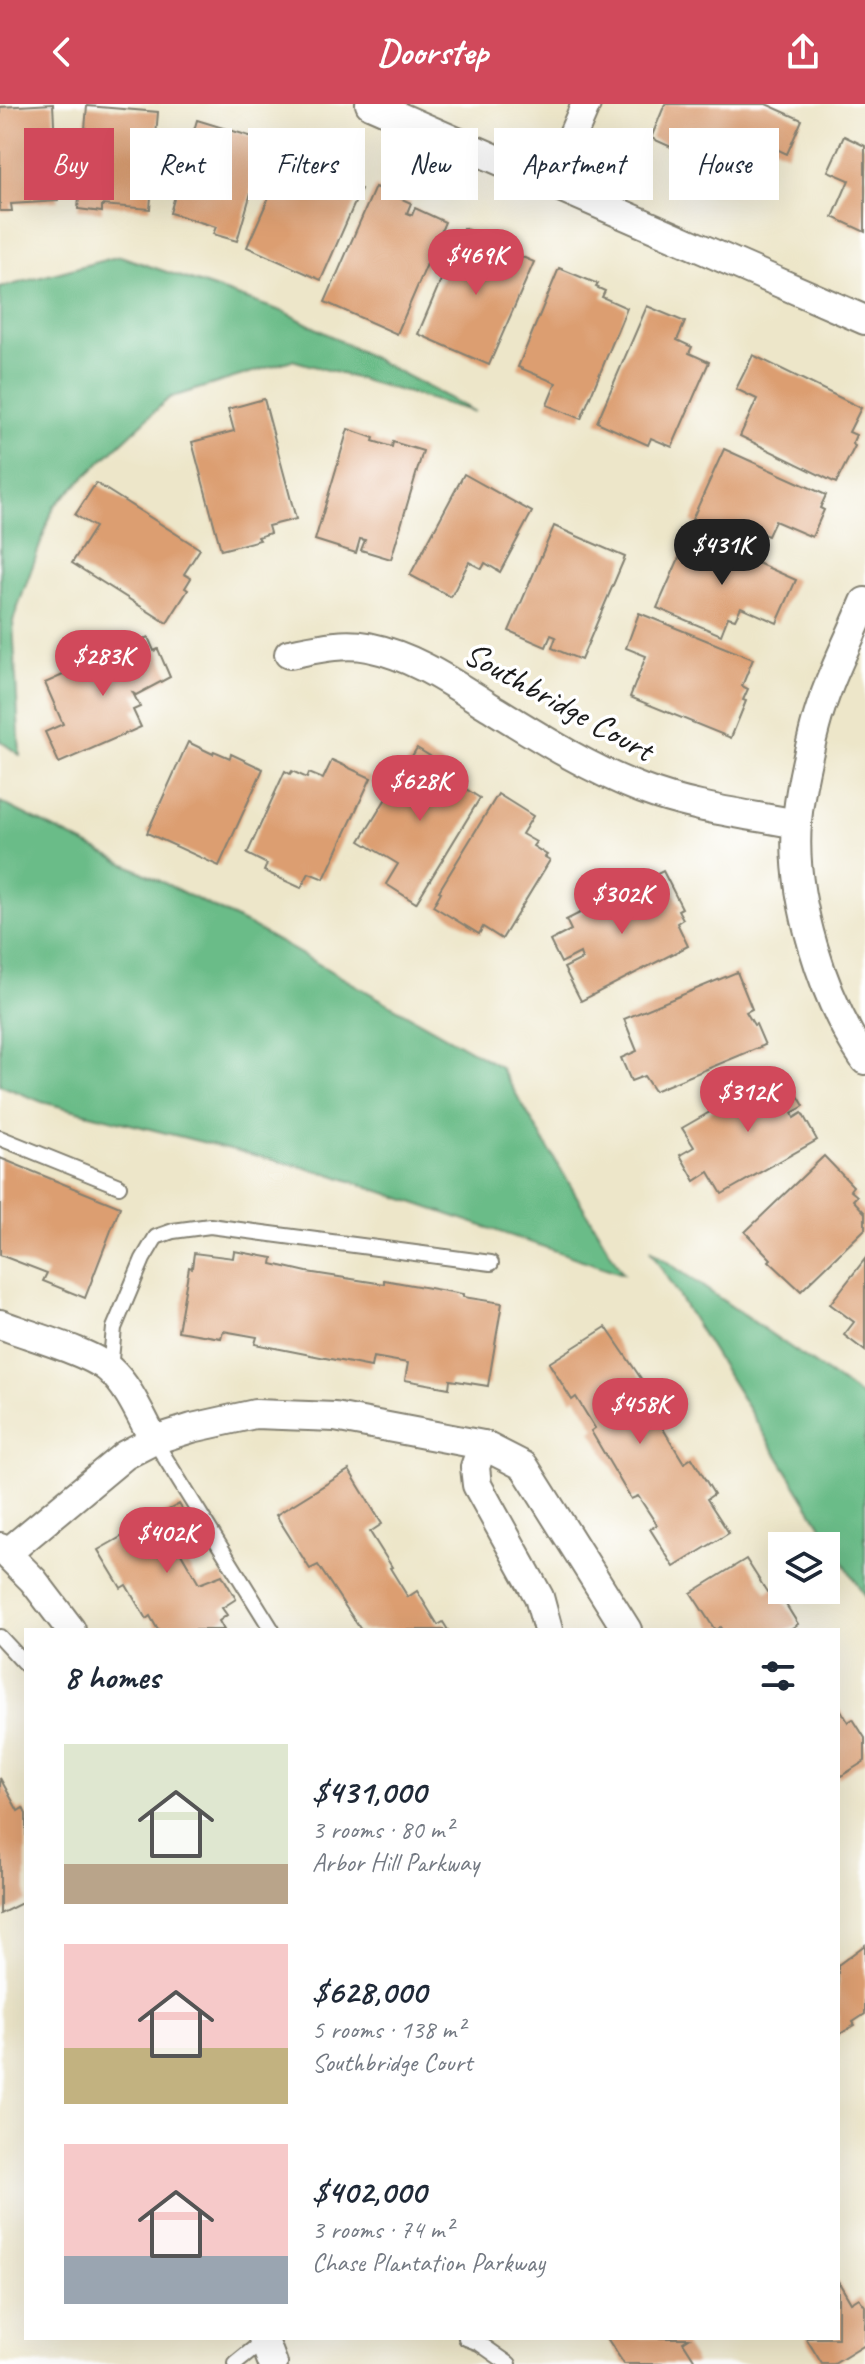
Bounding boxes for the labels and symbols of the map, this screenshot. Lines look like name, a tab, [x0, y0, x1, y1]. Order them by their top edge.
pin: $469K	[420, 229, 532, 297]
pin: $431K	[666, 519, 778, 587]
pin: $283K	[47, 630, 159, 698]
street label: Southbridge Court	[457, 631, 664, 772]
pin: $628K	[364, 755, 476, 823]
pin: $302K	[566, 868, 678, 936]
pin: $312K	[692, 1066, 804, 1134]
pin: $458K	[584, 1378, 696, 1446]
pin: $402K	[111, 1507, 223, 1575]

